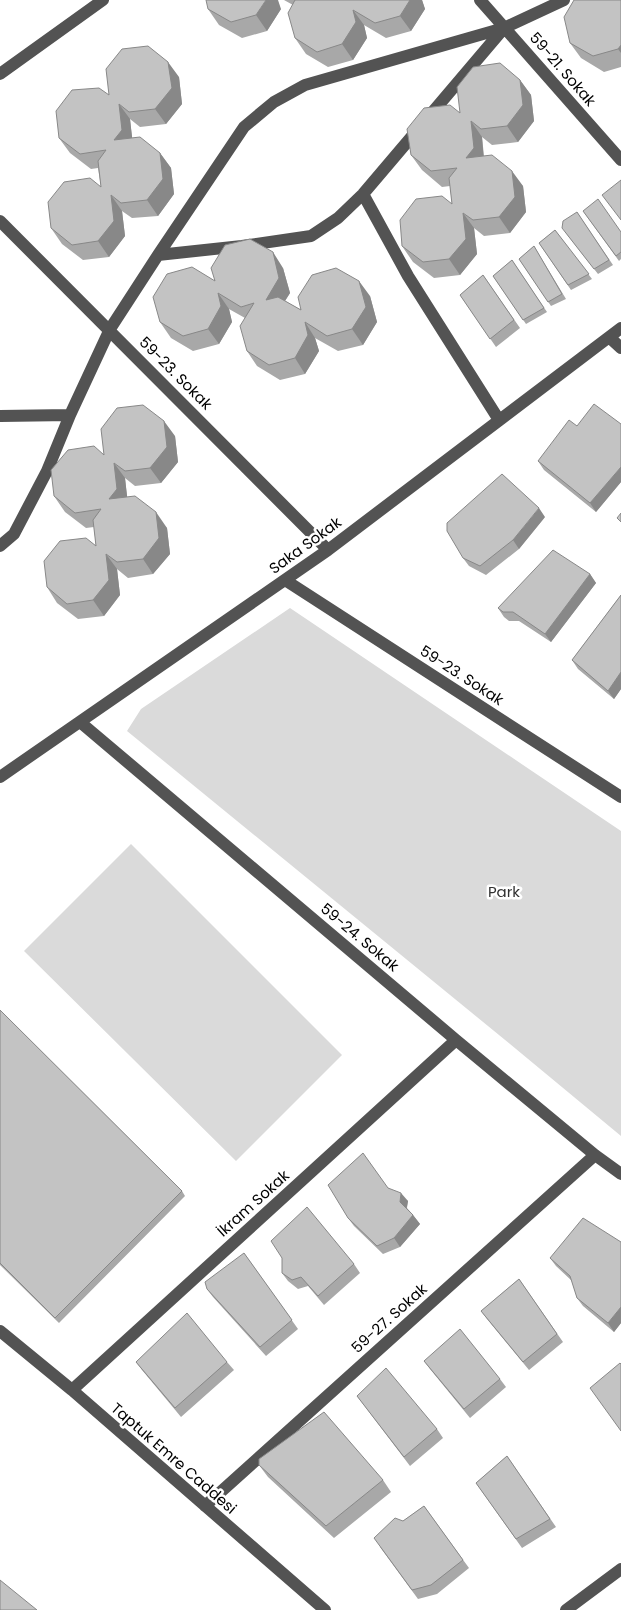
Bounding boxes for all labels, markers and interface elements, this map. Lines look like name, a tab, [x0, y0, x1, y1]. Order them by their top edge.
street label: 59-21. Sokak	[525, 28, 601, 111]
street label: 59-23. Sokak	[135, 332, 217, 414]
street label: Saka Sokak	[265, 511, 346, 578]
street label: 59-23. Sokak	[416, 640, 508, 710]
park label: Park	[488, 881, 520, 902]
street label: 59-24. Sokak	[316, 898, 404, 976]
street label: İkram Sokak	[212, 1165, 294, 1241]
street label: 59-27. Sokak	[347, 1278, 432, 1358]
street label: Taptuk Emre Caddesi	[107, 1398, 241, 1518]

